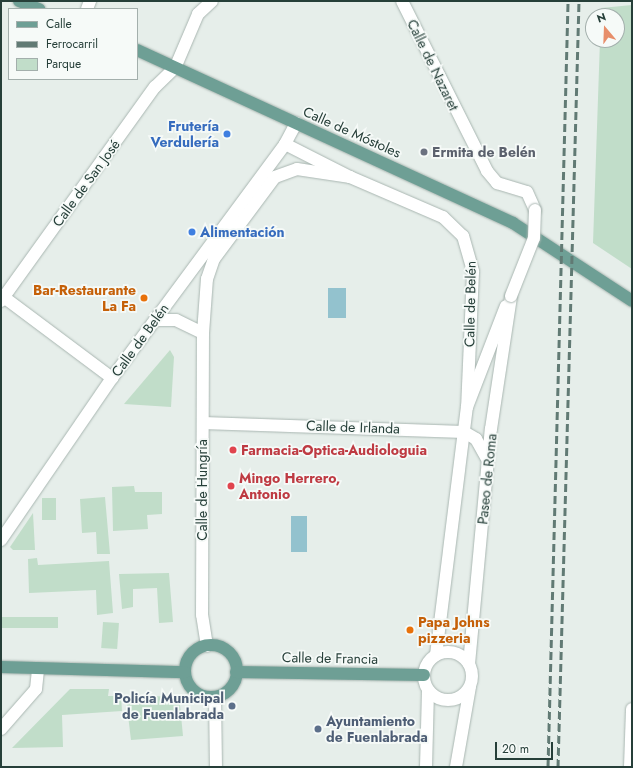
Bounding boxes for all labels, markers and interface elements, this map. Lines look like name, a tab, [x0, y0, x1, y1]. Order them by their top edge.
legend	[8, 8, 138, 80]
north arrow	[585, 8, 625, 48]
text: N	[595, 9, 608, 27]
text: Calle	[46, 15, 72, 33]
street label: Calle de Nazaret	[404, 17, 462, 113]
text: Ferrocarril	[46, 35, 98, 53]
text: Parque	[46, 55, 81, 73]
street label: Calle de Móstoles	[301, 103, 403, 161]
place label: Frutería Verdulería	[150, 118, 219, 150]
marker: Frutería Verdulería	[222, 129, 232, 139]
street label: Calle de San José	[49, 136, 123, 230]
place label: Ermita de Belén	[432, 144, 536, 160]
marker: Ermita de Belén	[419, 147, 429, 157]
place label: Alimentación	[200, 224, 285, 240]
marker: Alimentación	[187, 227, 197, 237]
street label: Calle de Belén	[461, 261, 479, 347]
place label: Bar-Restaurante La Fa	[33, 282, 136, 314]
marker: Bar-Restaurante La Fa	[139, 293, 149, 303]
street label: Calle de Belén	[108, 300, 172, 380]
street label: Calle de Irlanda	[306, 417, 400, 437]
street label: Paseo de Roma	[474, 433, 500, 525]
street label: Calle de Hungría	[194, 439, 210, 541]
place label: Farmacia-Optica-Audiologuia	[241, 442, 427, 458]
marker: Farmacia-Optica-Audiologuia	[228, 445, 238, 455]
place label: Mingo Herrero, Antonio	[239, 470, 340, 502]
marker: Mingo Herrero, Antonio	[226, 481, 236, 491]
place label: Papa Johns pizzeria	[418, 614, 490, 646]
marker: Papa Johns pizzeria	[405, 625, 415, 635]
street label: Calle de Francia	[282, 649, 378, 667]
place label: Policía Municipal de Fuenlabrada	[114, 690, 224, 722]
marker: Policía Municipal de Fuenlabrada	[227, 701, 237, 711]
place label: Ayuntamiento de Fuenlabrada	[326, 713, 428, 746]
marker: Ayuntamiento de Fuenlabrada	[313, 724, 323, 734]
scale bar	[497, 734, 555, 760]
text: 20 m	[502, 740, 529, 758]

